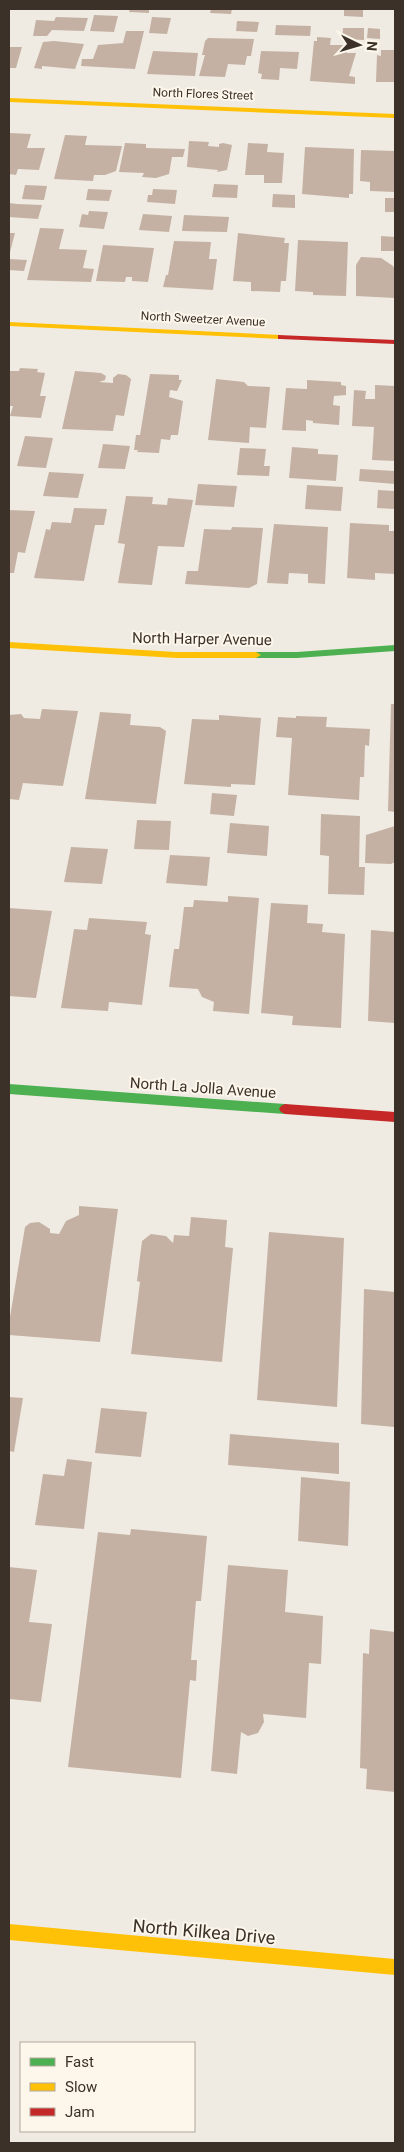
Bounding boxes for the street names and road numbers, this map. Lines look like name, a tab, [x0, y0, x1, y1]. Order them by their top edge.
street label: North Flores Street	[152, 85, 254, 103]
street label: North Sweetzer Avenue	[140, 309, 266, 329]
street label: North Harper Avenue	[132, 629, 272, 649]
street label: North La Jolla Avenue	[129, 1074, 277, 1102]
street label: North Kilkea Drive	[132, 1915, 276, 1948]

